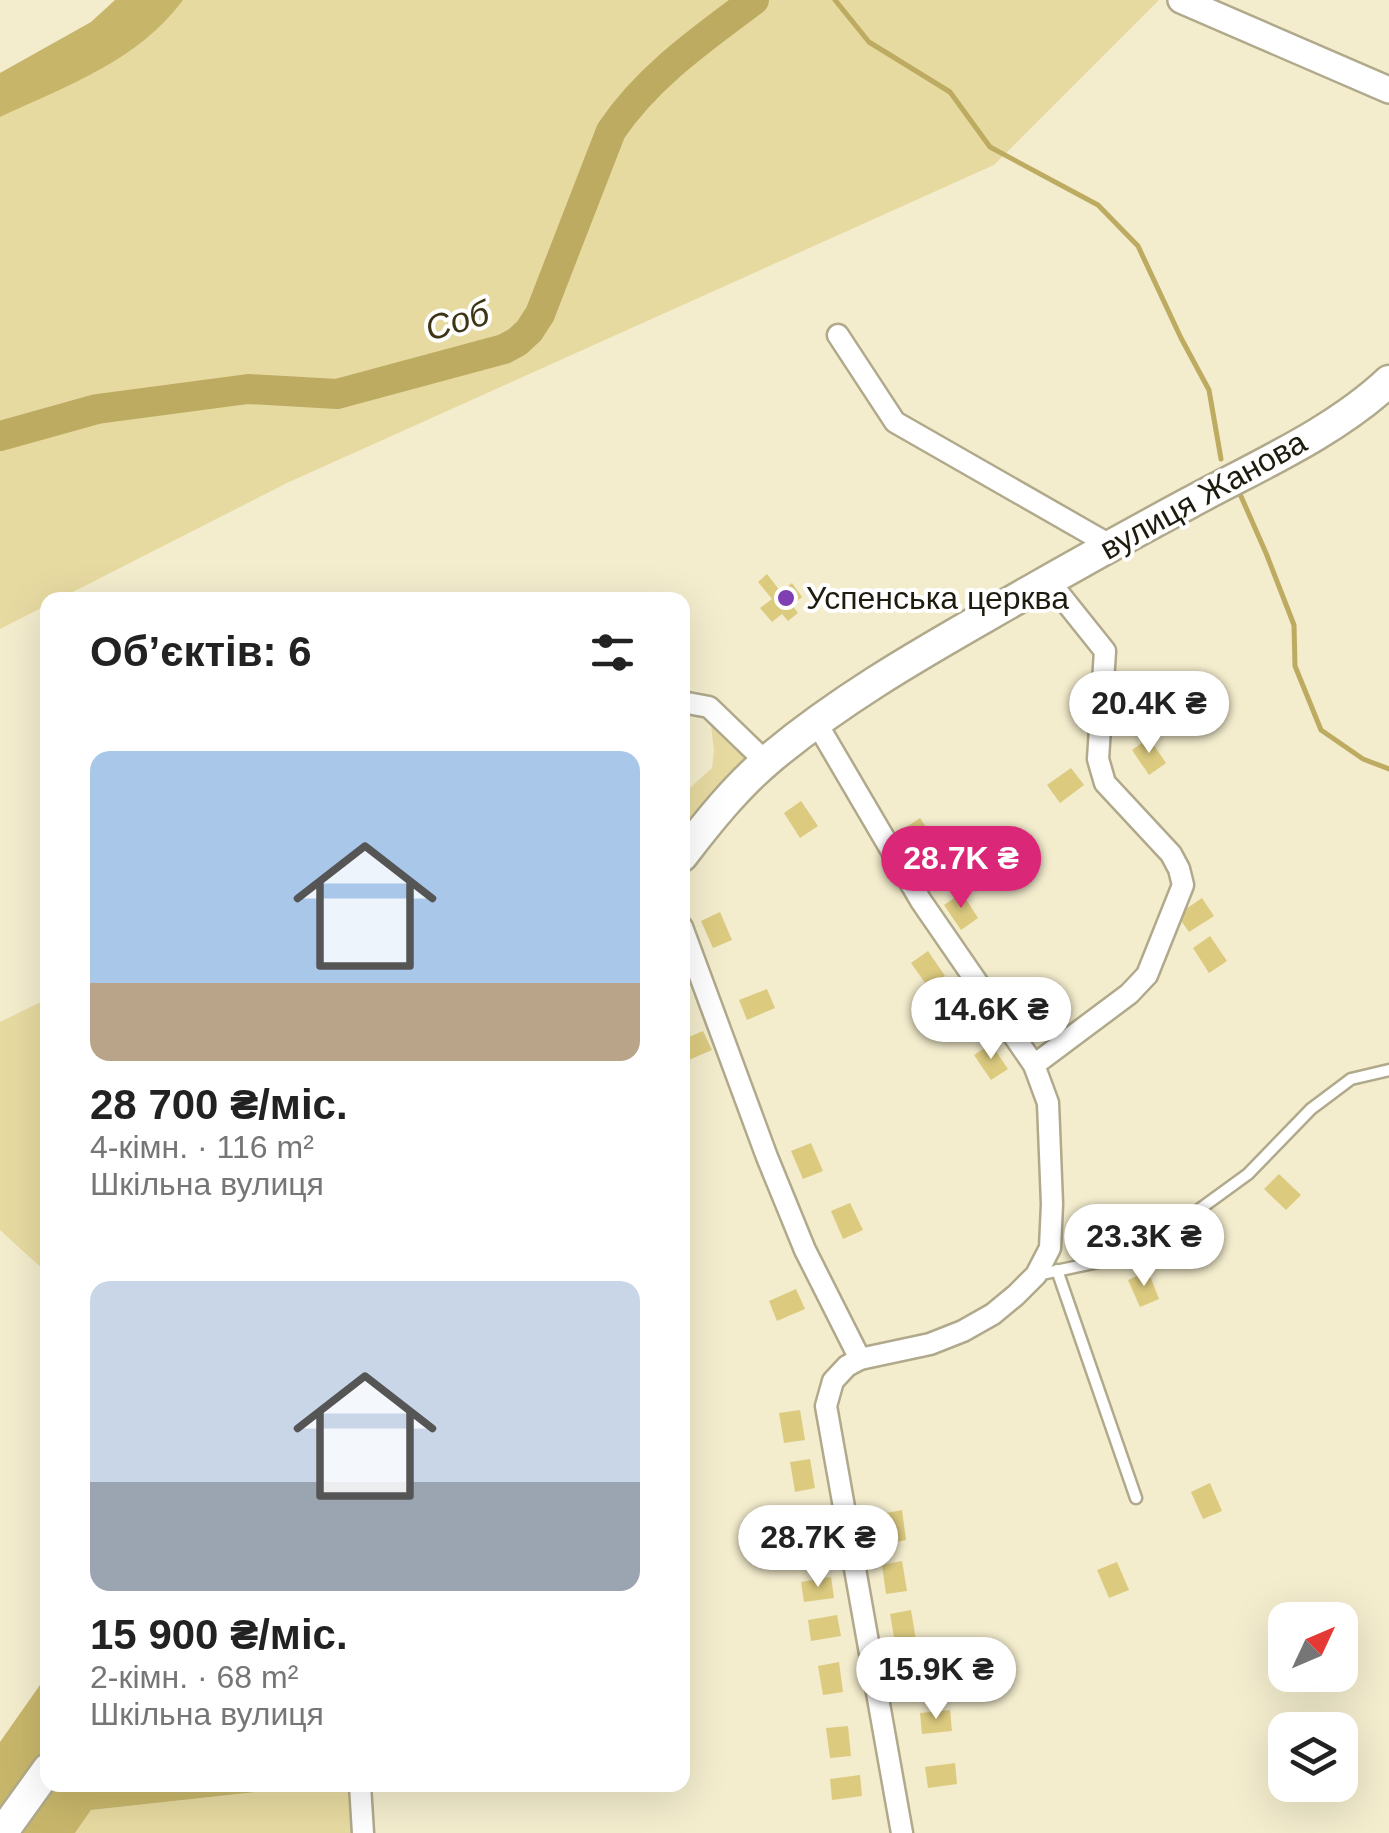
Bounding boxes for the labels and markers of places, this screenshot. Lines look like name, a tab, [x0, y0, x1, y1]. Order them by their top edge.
place label: Успенська церква	[806, 580, 1069, 616]
marker: Успенська церква	[775, 587, 797, 609]
pin: 20.4K ₴	[1057, 671, 1241, 756]
pin: 28.7K ₴	[869, 826, 1053, 911]
pin: 14.6K ₴	[899, 977, 1083, 1062]
pin: 23.3K ₴	[1052, 1204, 1236, 1289]
pin: 28.7K ₴	[726, 1505, 910, 1590]
pin: 15.9K ₴	[844, 1637, 1028, 1722]

